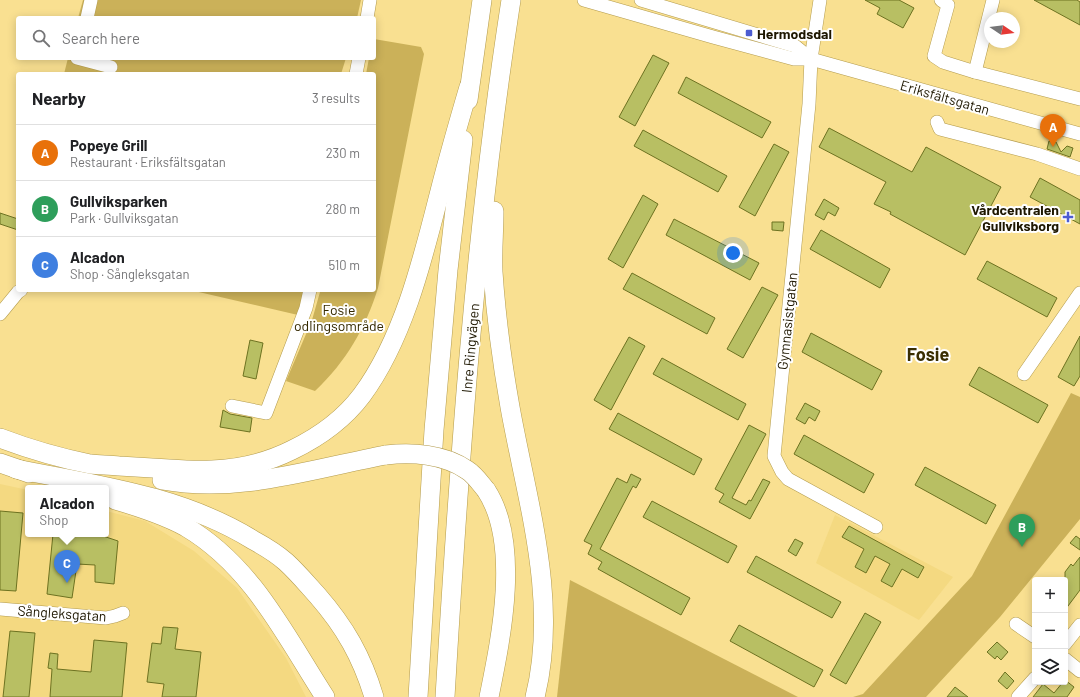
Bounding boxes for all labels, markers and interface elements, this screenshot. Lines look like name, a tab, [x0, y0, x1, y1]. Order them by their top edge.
north arrow	[984, 12, 1020, 48]
search box	[16, 16, 376, 60]
place label: Hermodsdal	[757, 25, 832, 42]
icon: search	[30, 27, 52, 49]
marker: Hermodsdal	[744, 28, 754, 38]
text: Search here	[62, 29, 140, 47]
street label: Eriksfältsgatan	[898, 76, 992, 118]
text: Nearby	[32, 88, 86, 108]
text: 3 results	[312, 90, 360, 106]
pin: A	[1040, 114, 1066, 147]
text: Popeye Grill	[70, 136, 147, 154]
text: A	[41, 145, 49, 161]
text: 230 m	[326, 145, 360, 161]
text: Restaurant · Eriksfältsgatan	[70, 154, 226, 170]
text: Gullviksparken	[70, 192, 168, 210]
text: B	[41, 201, 49, 217]
text: 280 m	[326, 201, 360, 217]
place label: Vårdcentralen Gullviksborg	[971, 201, 1059, 234]
text: Park · Gullviksgatan	[70, 210, 179, 226]
marker: Vårdcentralen Gullviksborg	[1062, 211, 1074, 223]
your location	[723, 243, 743, 263]
text: Alcadon	[70, 248, 125, 266]
text: C	[41, 257, 49, 273]
text: 510 m	[328, 257, 360, 273]
text: Shop · Sångleksgatan	[70, 266, 189, 282]
street label: Gymnasistgatan	[773, 272, 801, 370]
park label: Fosie odlingsområde	[294, 301, 384, 334]
street label: Inre Ringvägen	[458, 303, 482, 393]
district label: Fosie	[907, 343, 949, 365]
popup	[25, 485, 109, 537]
text: Alcadon	[40, 494, 94, 512]
text: Shop	[40, 512, 68, 528]
pin: B	[1009, 514, 1035, 547]
pin: C	[54, 550, 80, 583]
map controls	[1032, 577, 1068, 685]
button: +	[1032, 577, 1068, 613]
street label: Sångleksgatan	[17, 601, 107, 625]
button: −	[1032, 613, 1068, 649]
button: layers	[1032, 649, 1068, 685]

